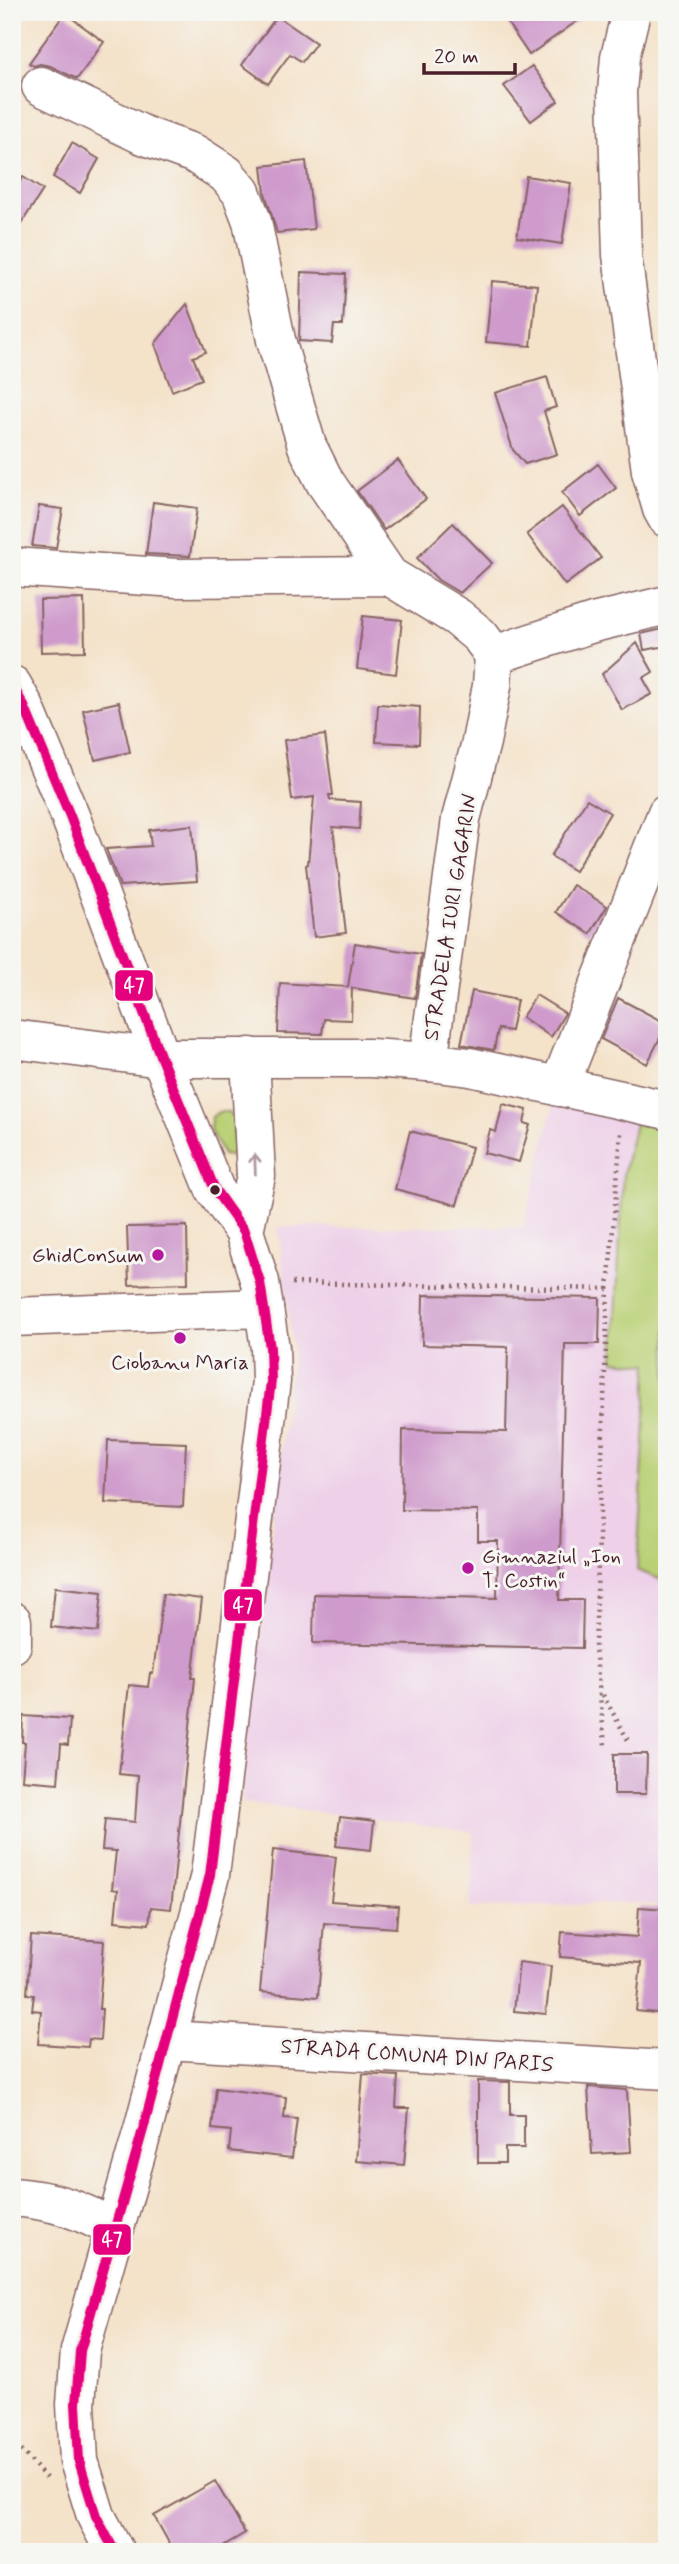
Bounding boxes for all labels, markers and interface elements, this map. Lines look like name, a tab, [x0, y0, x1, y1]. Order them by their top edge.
scale bar	[424, 32, 514, 76]
text: 20 m	[434, 43, 479, 71]
street label: STRADELA IURI GAGARIN	[418, 792, 484, 1043]
line badge: 47	[114, 969, 154, 1002]
text: 47	[124, 974, 145, 999]
one-way arrow	[249, 1153, 262, 1176]
unlabelled marker	[208, 1183, 222, 1197]
place label: GhidConsum	[32, 1242, 144, 1270]
marker: GhidConsum	[150, 1247, 166, 1263]
marker: Ciobanu Maria	[172, 1330, 188, 1346]
place label: Ciobanu Maria	[111, 1349, 249, 1377]
place label: Gimnaziul „Ion T. Costin“	[482, 1543, 621, 1595]
marker: Gimnaziul „Ion T. Costin“	[460, 1560, 476, 1576]
line badge: 47	[223, 1588, 263, 1622]
text: 47	[233, 1594, 254, 1619]
street label: STRADA COMUNA DIN PARIS	[280, 2033, 554, 2080]
line badge: 47	[92, 2223, 132, 2256]
text: 47	[102, 2228, 123, 2253]

